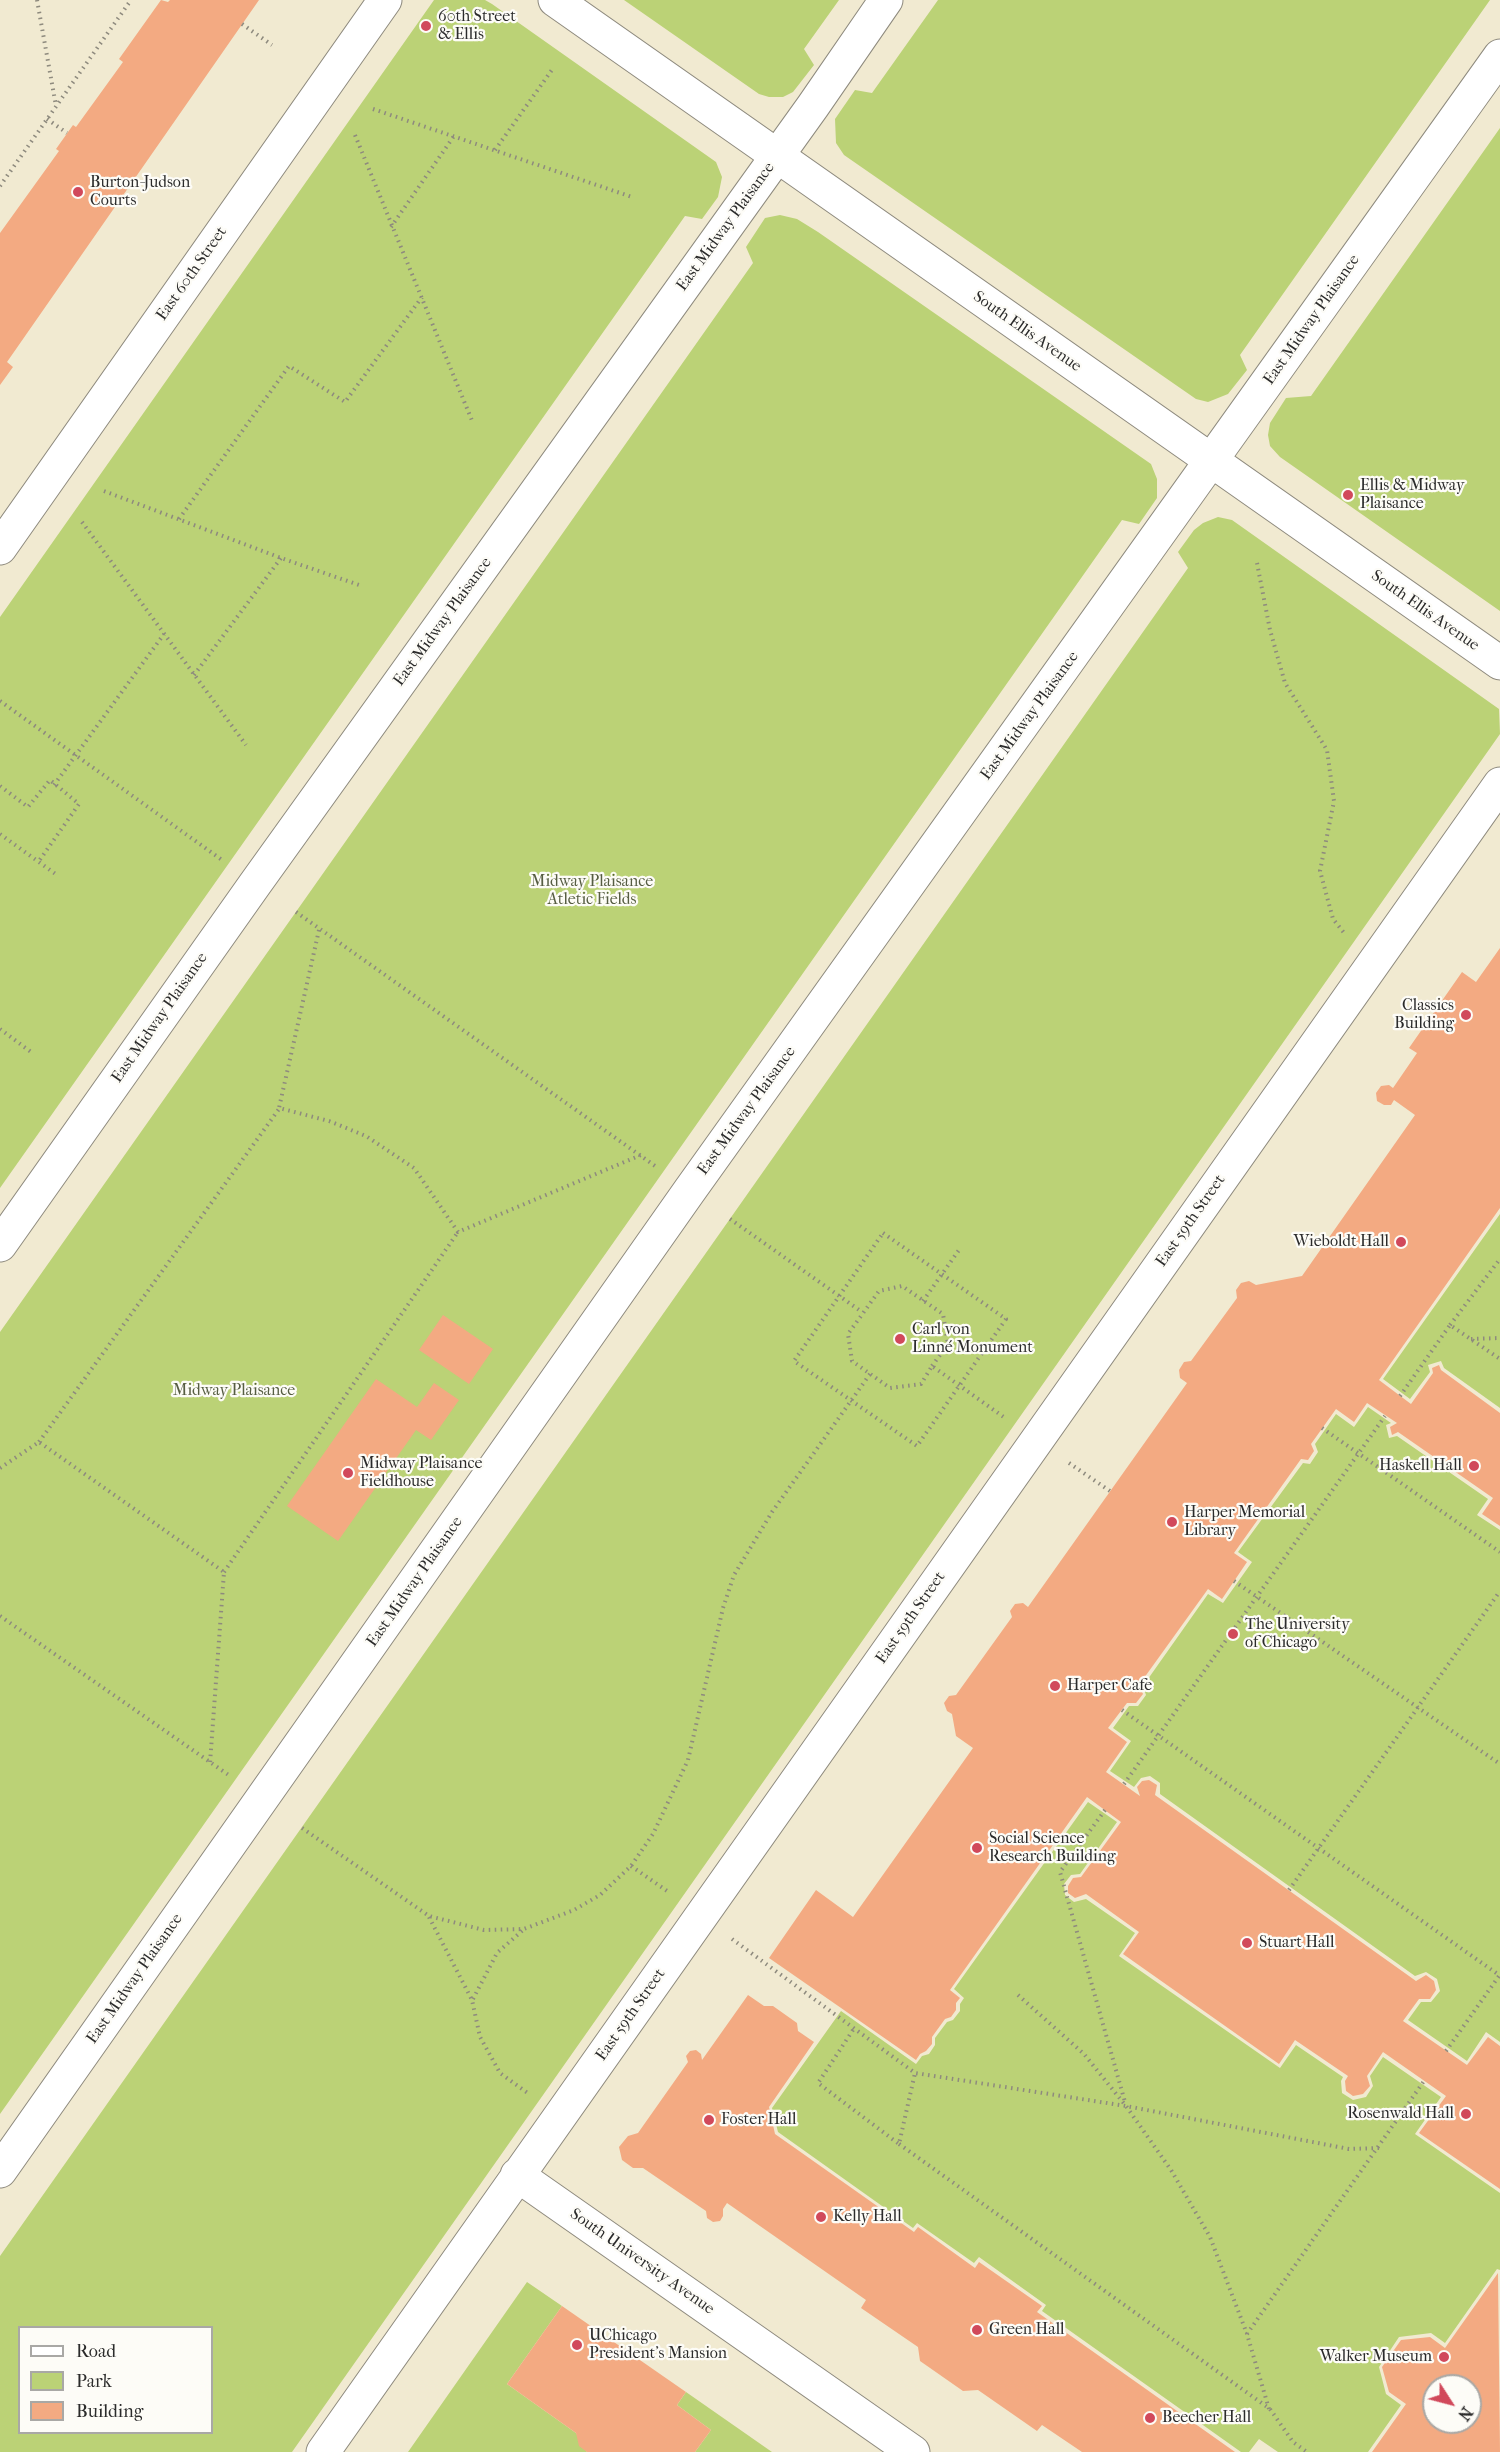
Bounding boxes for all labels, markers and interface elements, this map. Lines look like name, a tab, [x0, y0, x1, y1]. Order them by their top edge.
place label: 60th Street & Ellis	[438, 7, 516, 45]
marker: 60th Street & Ellis	[419, 19, 433, 33]
street label: East Midway Plaisance	[673, 159, 779, 295]
place label: Burton-Judson Courts	[90, 173, 190, 211]
marker: Burton-Judson Courts	[71, 185, 85, 199]
street label: East 60th Street	[153, 223, 231, 325]
street label: East Midway Plaisance	[1260, 251, 1364, 389]
street label: South Ellis Avenue	[969, 288, 1085, 376]
place label: Ellis & Midway Plaisance	[1360, 476, 1465, 514]
marker: Ellis & Midway Plaisance	[1341, 488, 1355, 502]
street label: East Midway Plaisance	[390, 554, 496, 690]
street label: South Ellis Avenue	[1367, 567, 1483, 655]
street label: East Midway Plaisance	[977, 648, 1083, 784]
park label: Midway Plaisance Atletic Fields	[531, 872, 653, 910]
street label: East Midway Plaisance	[108, 949, 212, 1087]
place label: Classics Building	[1394, 996, 1454, 1034]
marker: Classics Building	[1459, 1008, 1473, 1022]
street label: East Midway Plaisance	[694, 1043, 800, 1179]
street label: East 59th Street	[1152, 1171, 1230, 1271]
place label: Wieboldt Hall	[1293, 1232, 1389, 1252]
marker: Wieboldt Hall	[1394, 1235, 1408, 1249]
place label: Carl von Linné Monument	[912, 1320, 1033, 1358]
marker: Carl von Linné Monument	[893, 1332, 907, 1346]
park label: Midway Plaisance	[173, 1381, 295, 1401]
place label: Midway Plaisance Fieldhouse	[360, 1454, 482, 1492]
place label: Haskell Hall	[1379, 1456, 1462, 1476]
marker: Haskell Hall	[1467, 1459, 1481, 1473]
marker: Midway Plaisance Fieldhouse	[341, 1466, 355, 1480]
place label: Harper Memorial Library	[1184, 1503, 1305, 1541]
street label: East Midway Plaisance	[363, 1513, 467, 1651]
marker: Harper Memorial Library	[1165, 1515, 1179, 1529]
street label: East 59th Street	[872, 1568, 950, 1668]
place label: The University of Chicago	[1245, 1615, 1350, 1653]
marker: The University of Chicago	[1226, 1627, 1240, 1641]
place label: Harper Cafe	[1067, 1676, 1152, 1696]
marker: Harper Cafe	[1048, 1679, 1062, 1693]
place label: Social Science Research Building	[989, 1829, 1115, 1867]
marker: Social Science Research Building	[970, 1841, 984, 1855]
street label: East Midway Plaisance	[83, 1910, 187, 2048]
place label: Stuart Hall	[1259, 1933, 1334, 1953]
marker: Stuart Hall	[1240, 1936, 1254, 1950]
street label: East 59th Street	[592, 1965, 670, 2065]
place label: Rosenwald Hall	[1347, 2104, 1454, 2124]
marker: Rosenwald Hall	[1459, 2107, 1473, 2121]
place label: Foster Hall	[721, 2110, 796, 2130]
marker: Foster Hall	[702, 2113, 716, 2127]
street label: South University Avenue	[566, 2205, 718, 2319]
place label: Kelly Hall	[833, 2207, 902, 2227]
marker: Kelly Hall	[814, 2210, 828, 2224]
place label: Green Hall	[989, 2320, 1064, 2340]
marker: Green Hall	[970, 2323, 984, 2337]
legend	[18, 2326, 213, 2434]
place label: UChicago President's Mansion	[589, 2326, 727, 2364]
marker: UChicago President's Mansion	[570, 2338, 584, 2352]
text: Road	[76, 2341, 116, 2362]
place label: Walker Museum	[1320, 2347, 1432, 2367]
marker: Walker Museum	[1437, 2350, 1451, 2364]
text: Park	[76, 2371, 112, 2392]
north arrow	[1422, 2374, 1482, 2434]
text: Building	[76, 2401, 143, 2422]
text: N	[1454, 2403, 1477, 2424]
place label: Beecher Hall	[1162, 2408, 1251, 2428]
marker: Beecher Hall	[1143, 2411, 1157, 2425]

